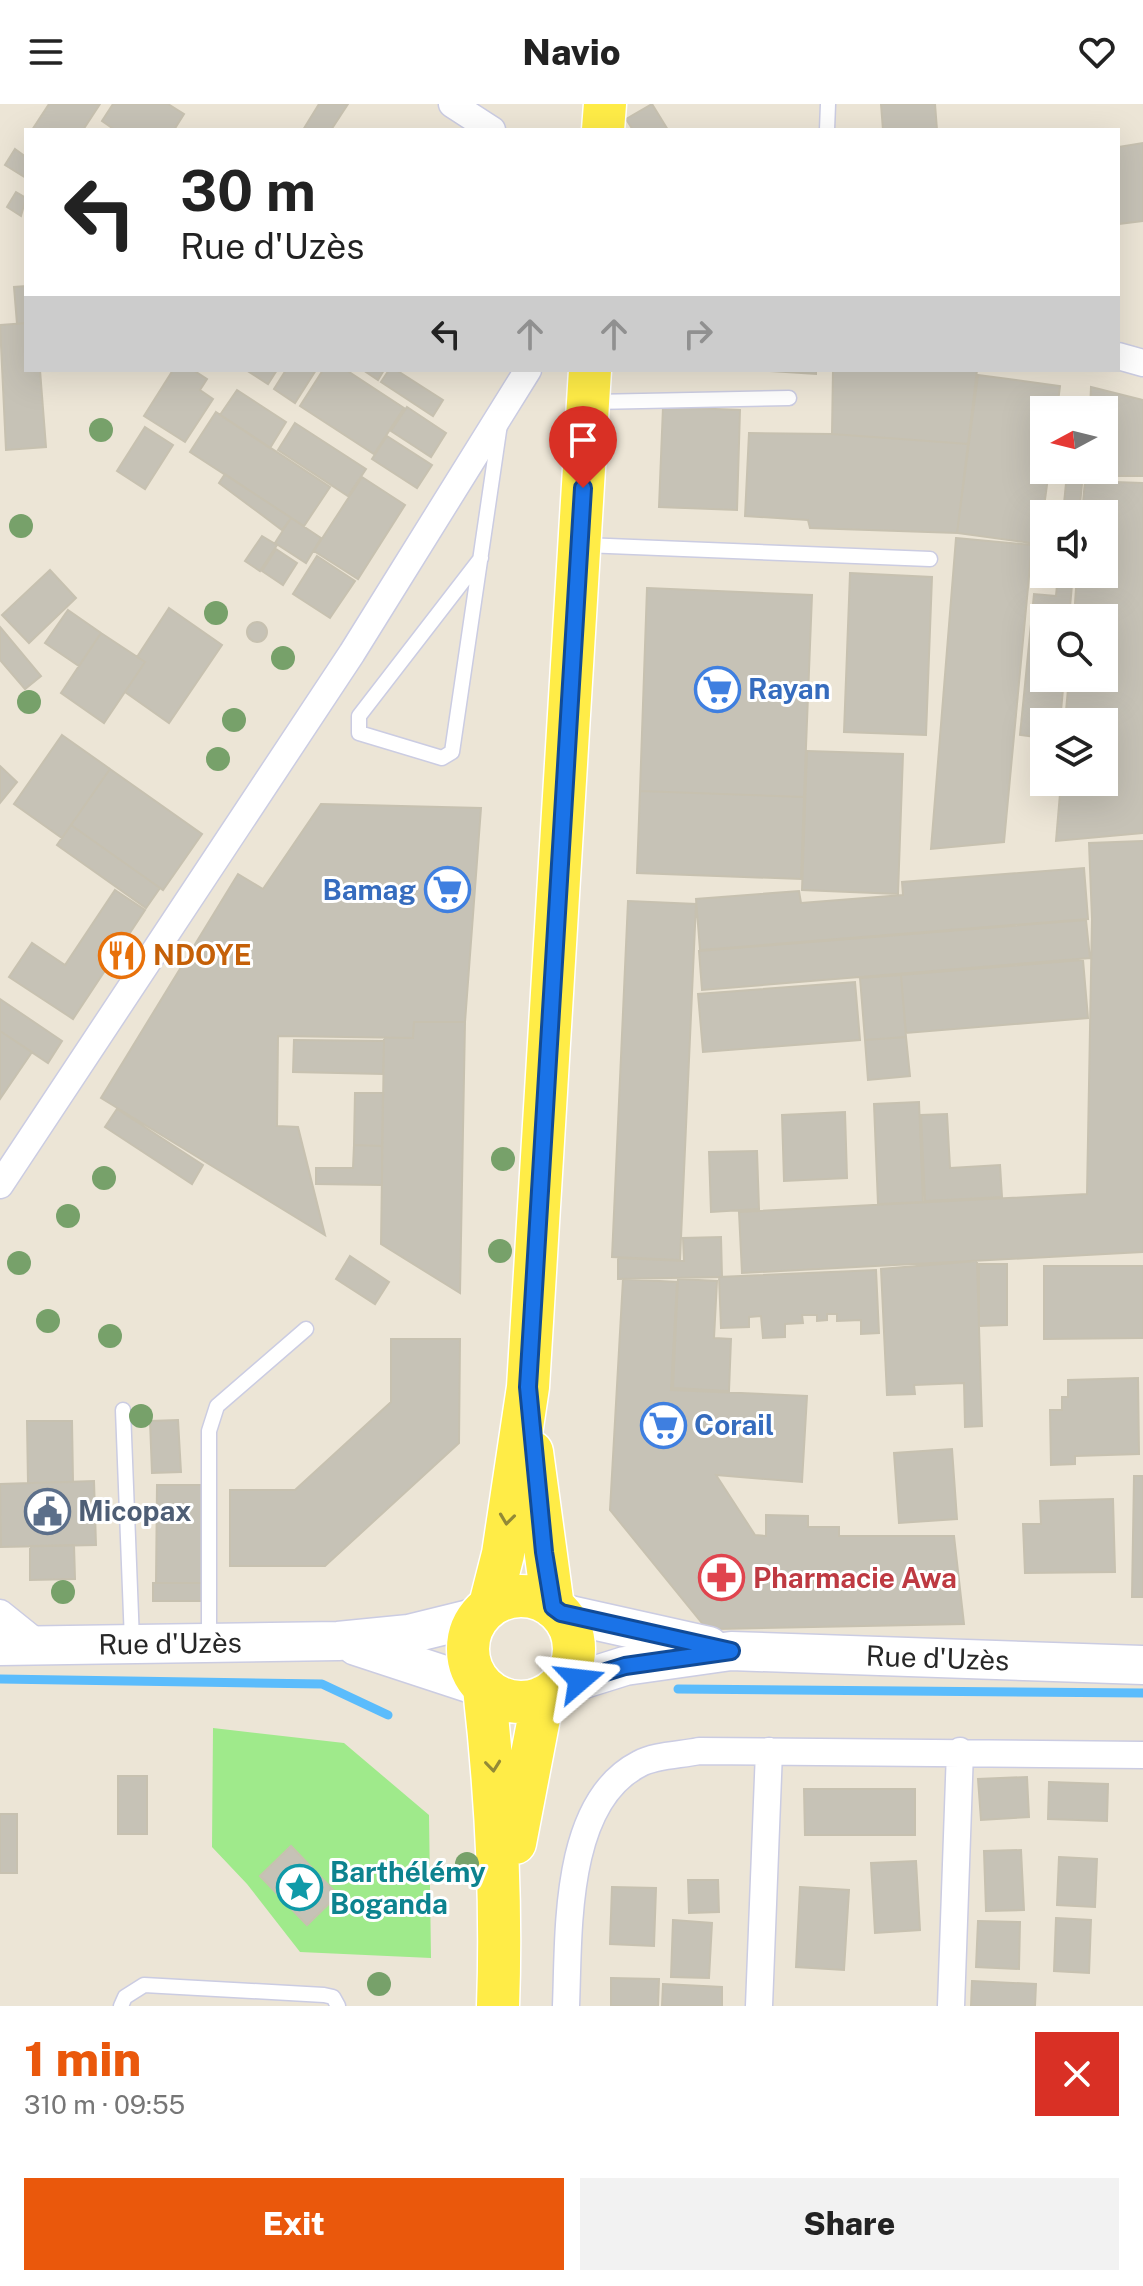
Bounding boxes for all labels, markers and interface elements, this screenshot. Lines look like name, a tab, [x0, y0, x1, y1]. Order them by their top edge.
icon: menu	[24, 30, 68, 74]
icon: heart	[1075, 30, 1119, 74]
text: Navio	[522, 31, 621, 73]
text: 30 m	[180, 158, 316, 224]
icon: left	[48, 160, 152, 264]
text: Rue d'Uzès	[180, 225, 364, 267]
icon: left	[424, 312, 468, 356]
icon: ahead	[508, 312, 552, 356]
icon: ahead	[592, 312, 636, 356]
icon: right	[676, 312, 720, 356]
north arrow	[1030, 396, 1118, 484]
map controls	[1030, 396, 1118, 796]
pin	[549, 406, 617, 488]
icon: arrive	[561, 418, 605, 462]
button: sound	[1030, 500, 1118, 588]
button: search	[1030, 604, 1118, 692]
supermarket icon: Rayan	[693, 665, 741, 713]
place label: Rayan	[748, 672, 830, 705]
button: layers	[1030, 708, 1118, 796]
supermarket icon: Bamag	[423, 866, 471, 914]
place label: Bamag	[323, 873, 416, 906]
restaurant icon: NDOYE	[98, 931, 146, 979]
place label: NDOYE	[153, 938, 252, 971]
supermarket icon: Corail	[639, 1401, 687, 1449]
place label: Corail	[694, 1408, 774, 1441]
public building icon: Micopax	[23, 1487, 71, 1535]
place label: Micopax	[78, 1494, 192, 1527]
one-way arrow	[499, 1513, 516, 1526]
pharmacy icon: Pharmacie Awa	[698, 1554, 746, 1602]
place label: Pharmacie Awa	[753, 1561, 957, 1594]
street label: Rue d'Uzès	[98, 1625, 242, 1661]
position arrow	[538, 1638, 622, 1722]
street label: Rue d'Uzès	[865, 1639, 1010, 1676]
one-way arrow	[484, 1759, 501, 1772]
place label: Barthélémy Boganda	[330, 1855, 486, 1920]
place icon: Barthélémy Boganda	[275, 1864, 323, 1912]
text: 1 min	[24, 2030, 141, 2087]
button: close	[1035, 2032, 1119, 2116]
text: 310 m · 09:55	[24, 2089, 185, 2120]
button: Exit	[24, 2178, 564, 2270]
button: Share	[580, 2178, 1119, 2270]

